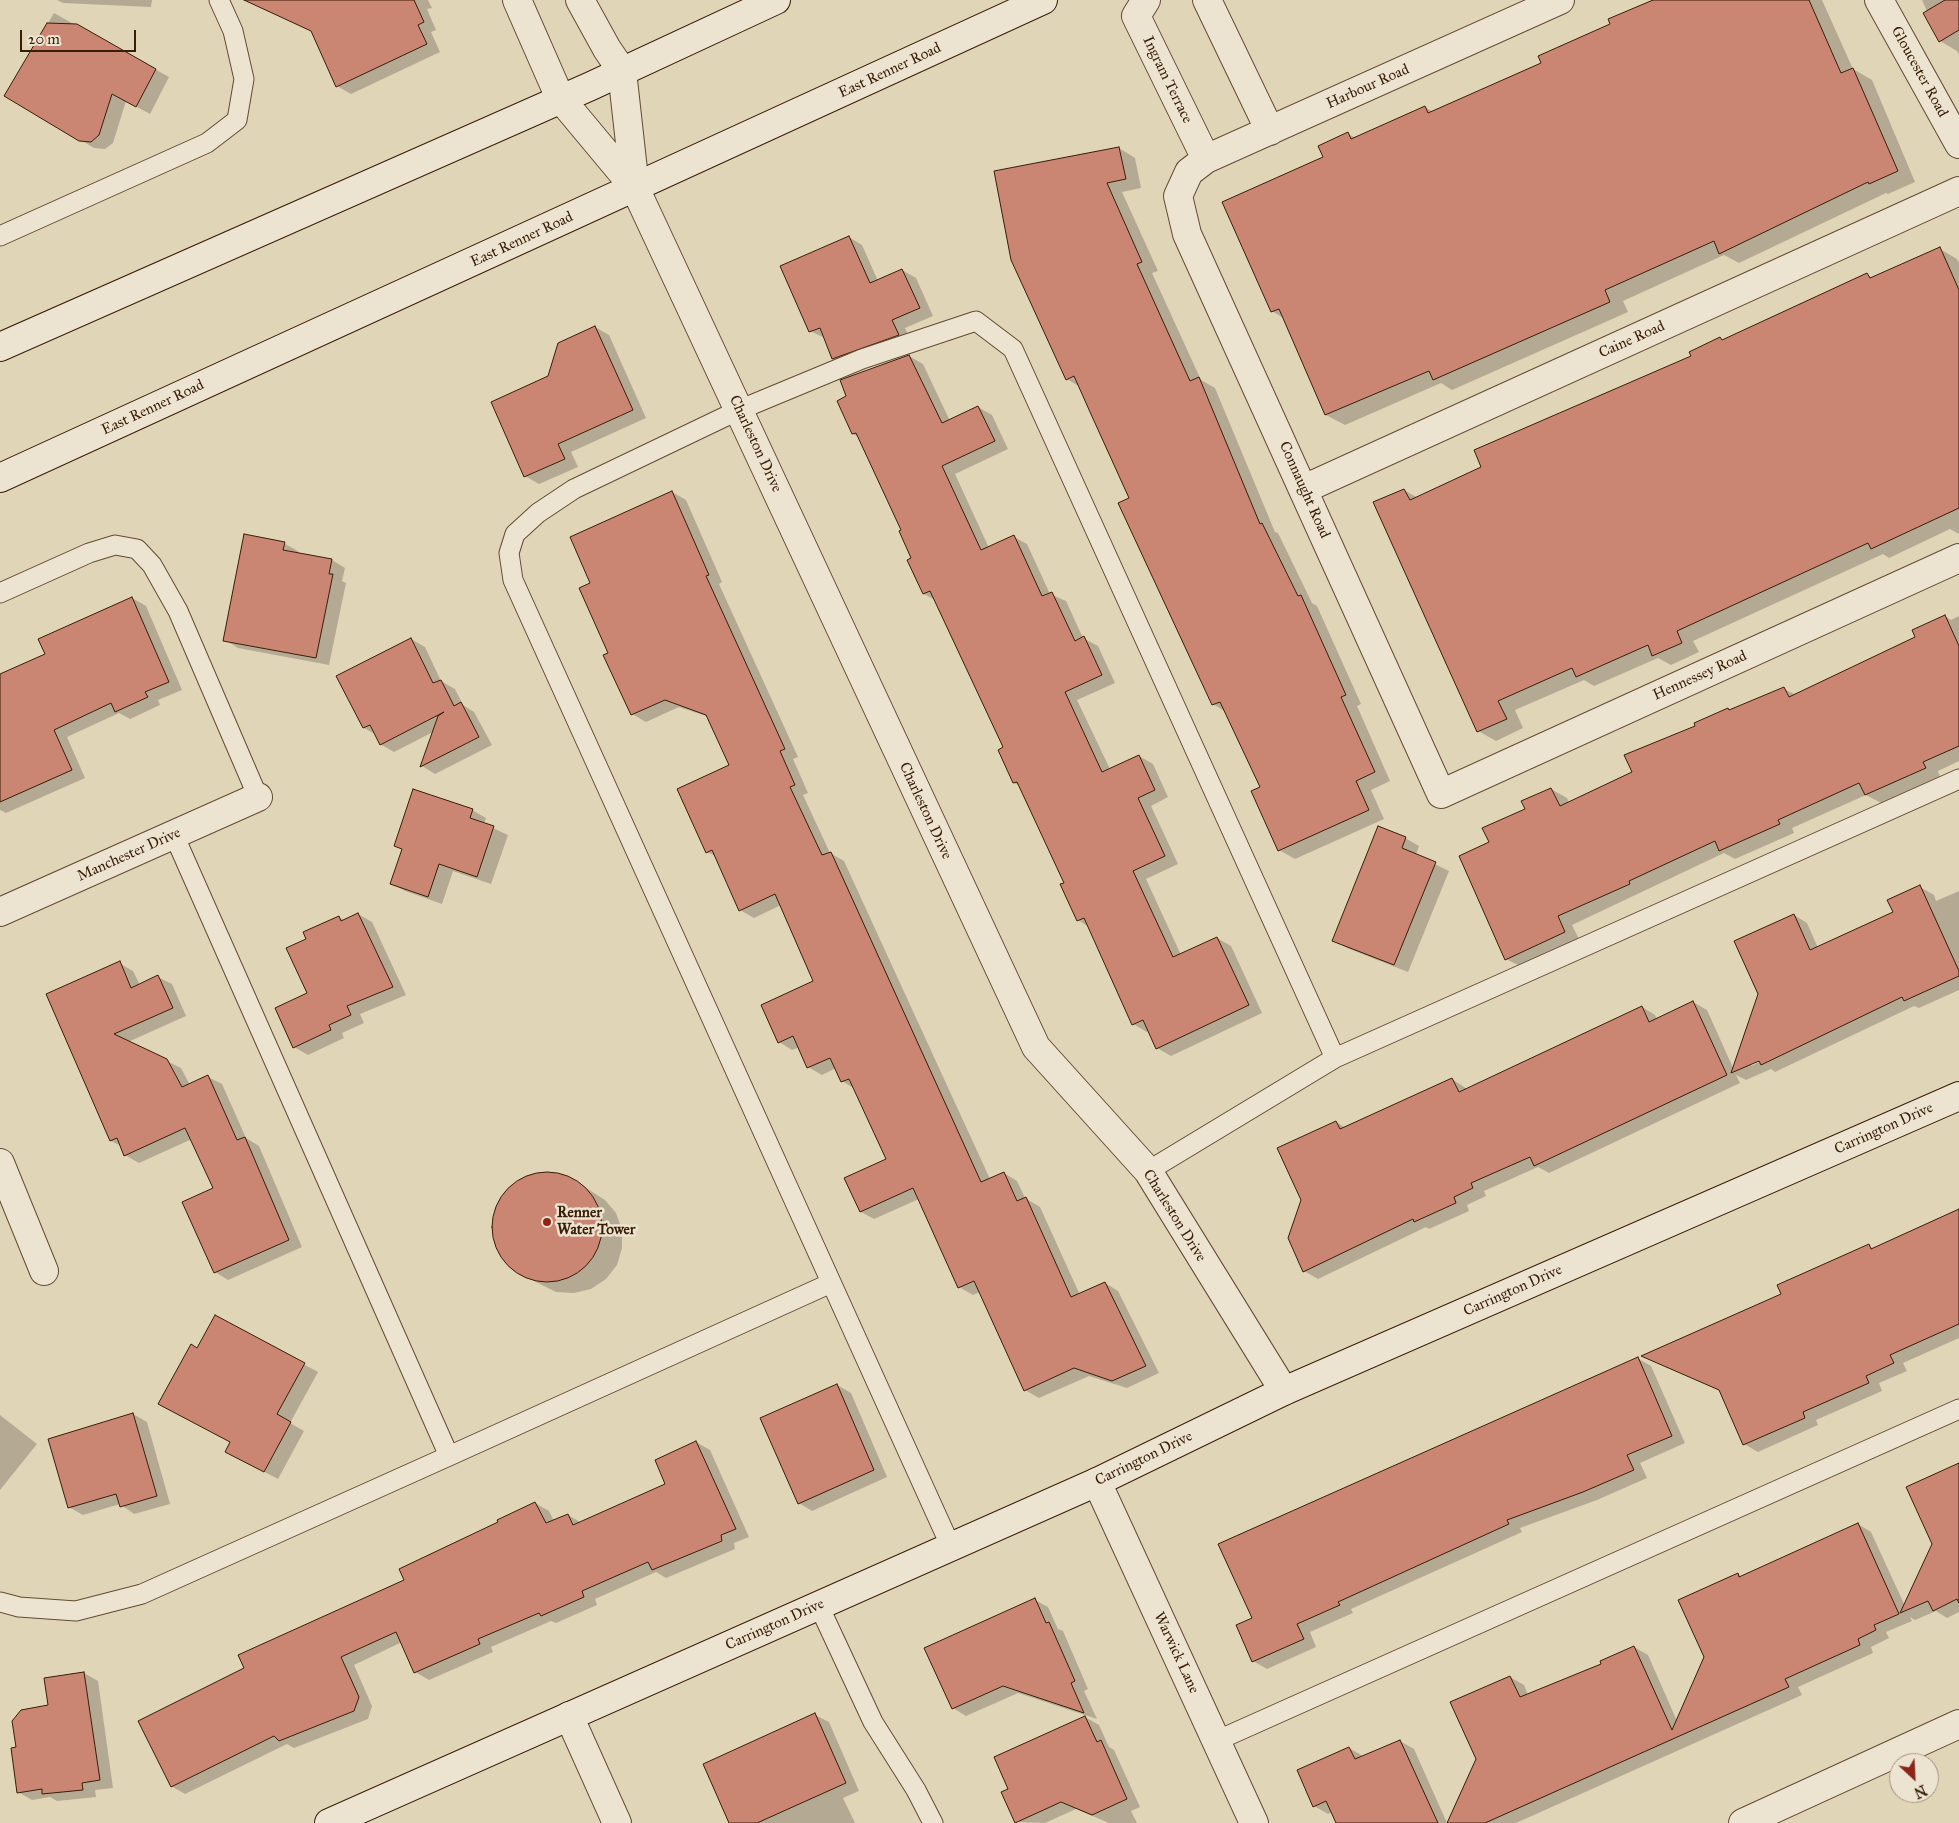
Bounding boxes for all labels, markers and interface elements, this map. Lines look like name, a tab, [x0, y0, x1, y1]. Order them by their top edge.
scale bar	[22, 20, 139, 52]
street label: Gloucester Road	[1887, 23, 1951, 121]
text: 20 m	[28, 30, 60, 48]
street label: Ingram Terrace	[1138, 33, 1196, 127]
street label: East Renner Road	[836, 39, 944, 103]
street label: Harbour Road	[1324, 61, 1412, 113]
street label: East Renner Road	[468, 208, 576, 272]
street label: Caine Road	[1596, 317, 1668, 363]
street label: East Renner Road	[99, 376, 207, 440]
street label: Charleston Drive	[725, 393, 785, 495]
street label: Connaught Road	[1275, 439, 1333, 541]
street label: Hennessey Road	[1650, 647, 1750, 705]
street label: Charleston Drive	[895, 760, 955, 862]
street label: Manchester Drive	[74, 824, 184, 886]
street label: Carrington Drive	[1832, 1099, 1936, 1159]
street label: Charleston Drive	[1139, 1167, 1209, 1265]
place label: Renner Water Tower	[557, 1204, 635, 1239]
marker: Renner Water Tower	[541, 1216, 553, 1228]
street label: Carrington Drive	[1461, 1261, 1565, 1321]
street label: Carrington Drive	[1092, 1428, 1196, 1490]
street label: Carrington Drive	[723, 1595, 827, 1655]
street label: Warwick Lane	[1149, 1609, 1203, 1697]
north arrow	[1889, 1753, 1939, 1803]
text: N	[1911, 1781, 1929, 1801]

